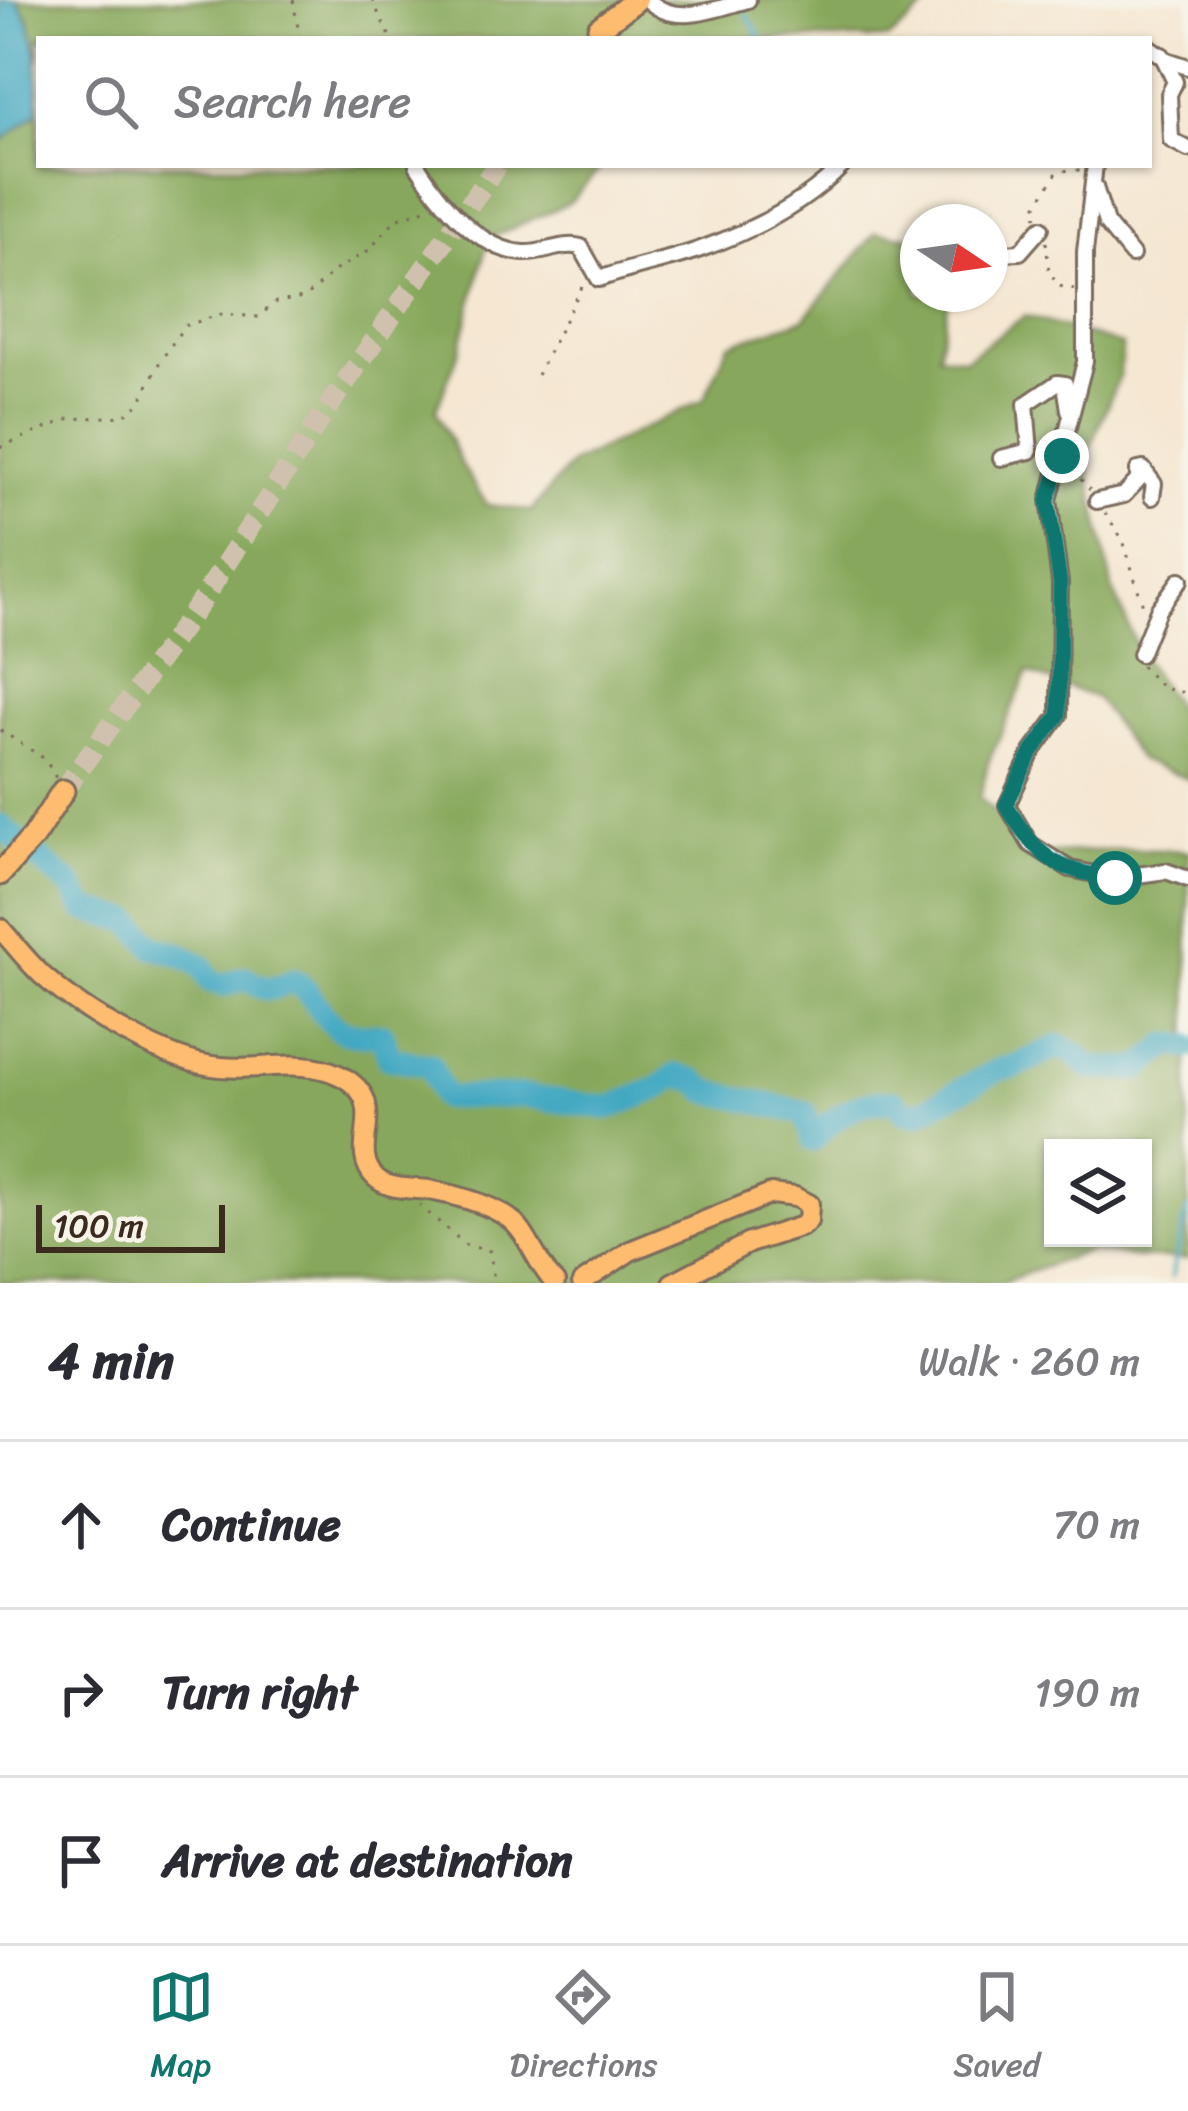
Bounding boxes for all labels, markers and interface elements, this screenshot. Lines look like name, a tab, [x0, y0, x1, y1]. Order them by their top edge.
search box	[36, 36, 1152, 168]
text: Search here	[174, 62, 411, 142]
icon: search	[78, 69, 144, 135]
north arrow	[900, 204, 1008, 312]
route end	[1035, 429, 1089, 483]
route start	[1088, 851, 1142, 905]
map controls	[1044, 1139, 1152, 1247]
button: layers	[1044, 1139, 1152, 1247]
text: 100 m	[54, 1197, 144, 1255]
scale bar	[36, 1199, 225, 1252]
text: 4 min	[48, 1316, 174, 1406]
text: Walk · 260 m	[918, 1327, 1140, 1396]
text: Continue	[162, 1485, 341, 1565]
text: 70 m	[1053, 1490, 1140, 1559]
icon: ahead	[48, 1492, 114, 1558]
text: Turn right	[162, 1653, 357, 1733]
text: 190 m	[1035, 1658, 1140, 1727]
icon: right	[48, 1660, 114, 1726]
text: Arrive at destination	[162, 1821, 572, 1901]
icon: arrive	[48, 1828, 114, 1894]
tab: Map	[148, 1964, 214, 2094]
tab: Directions	[510, 1964, 657, 2094]
tab: Saved	[953, 1964, 1040, 2094]

